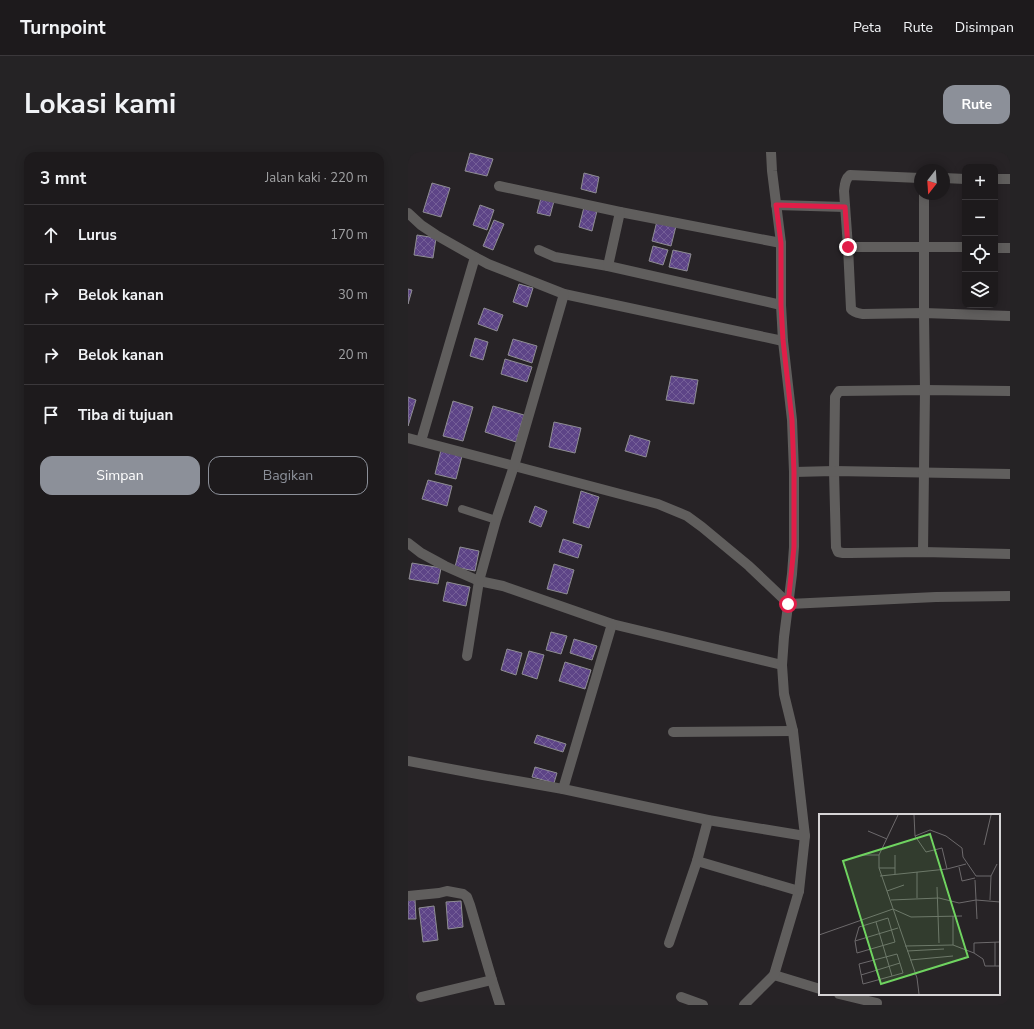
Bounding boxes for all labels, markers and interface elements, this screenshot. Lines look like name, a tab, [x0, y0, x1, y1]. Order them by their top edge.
text: Turnpoint	[20, 15, 106, 41]
text: Peta	[853, 18, 881, 37]
text: Rute	[903, 18, 933, 37]
text: Disimpan	[955, 18, 1014, 37]
text: Lokasi kami	[24, 85, 176, 123]
button: Rute	[943, 85, 1010, 124]
north arrow	[914, 164, 950, 200]
map controls	[962, 164, 998, 308]
button: +	[962, 164, 998, 200]
text: 3 mnt	[40, 167, 86, 190]
text: Jalan kaki · 220 m	[265, 169, 368, 187]
button: −	[962, 200, 998, 236]
icon: ahead	[40, 224, 62, 246]
text: Lurus	[78, 225, 117, 245]
text: 170 m	[330, 226, 368, 244]
button: locate	[962, 236, 998, 272]
route end	[839, 238, 857, 256]
button: layers	[962, 272, 998, 308]
icon: right	[40, 284, 62, 306]
text: Belok kanan	[78, 285, 164, 305]
text: 30 m	[338, 286, 368, 304]
icon: right	[40, 344, 62, 366]
text: Belok kanan	[78, 345, 164, 365]
text: 20 m	[338, 346, 368, 364]
icon: arrive	[40, 404, 62, 426]
text: Tiba di tujuan	[78, 405, 173, 425]
button: Simpan	[40, 456, 200, 495]
button: Bagikan	[208, 456, 368, 495]
route start	[779, 595, 797, 613]
inset map	[819, 814, 1000, 995]

